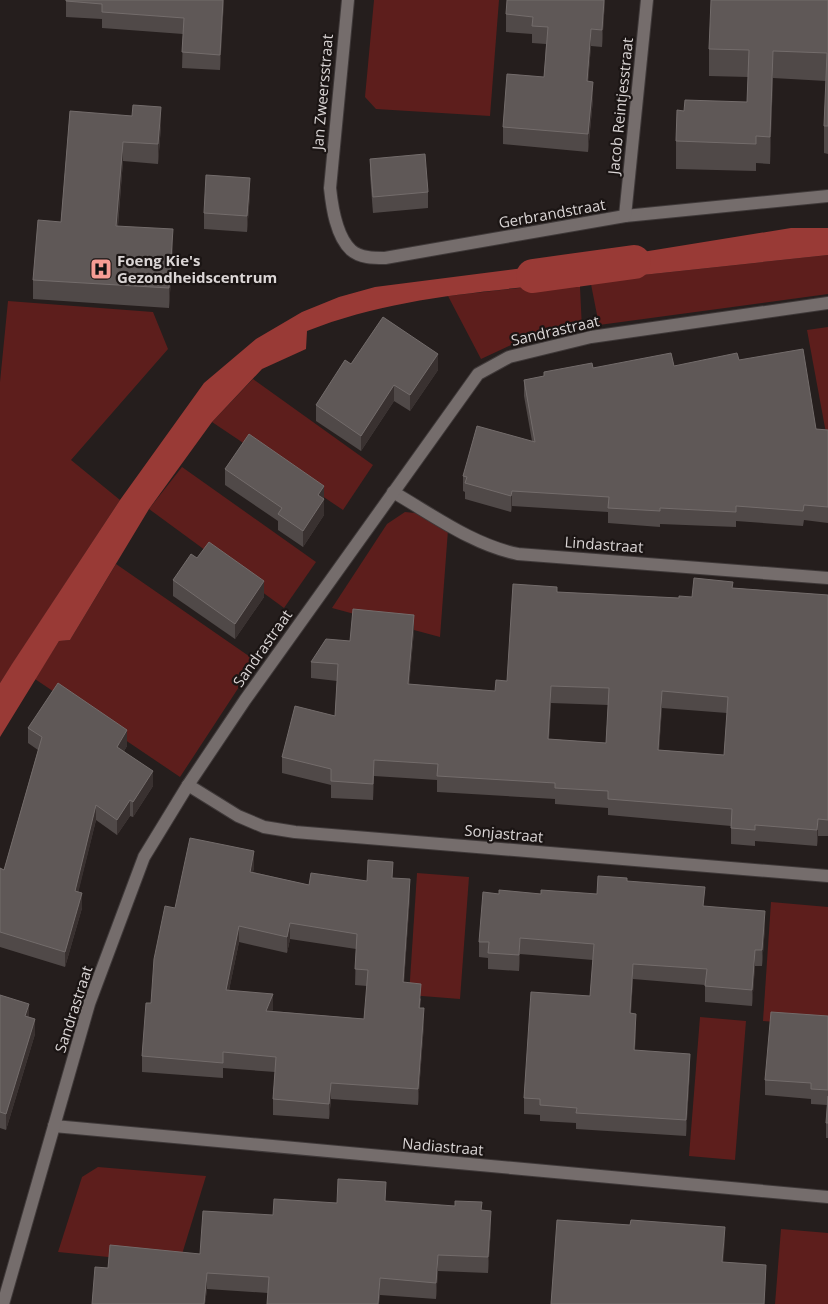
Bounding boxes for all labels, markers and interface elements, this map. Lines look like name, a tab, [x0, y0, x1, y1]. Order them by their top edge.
street label: Jan Zweersstraat	[307, 33, 337, 153]
street label: Jacob Reintjesstraat	[603, 36, 637, 177]
street label: Gerbrandstraat	[497, 194, 607, 232]
place label: Foeng Kie's Gezondheidscentrum	[117, 250, 277, 287]
hospital icon: Foeng Kie's Gezondheidscentrum	[89, 257, 113, 281]
street label: Sandrastraat	[509, 310, 601, 350]
street label: Lindastraat	[564, 531, 644, 557]
street label: Sandrastraat	[228, 605, 296, 691]
street label: Sonjastraat	[464, 820, 544, 846]
street label: Sandrastraat	[50, 963, 96, 1055]
street label: Nadiastraat	[401, 1132, 485, 1160]

